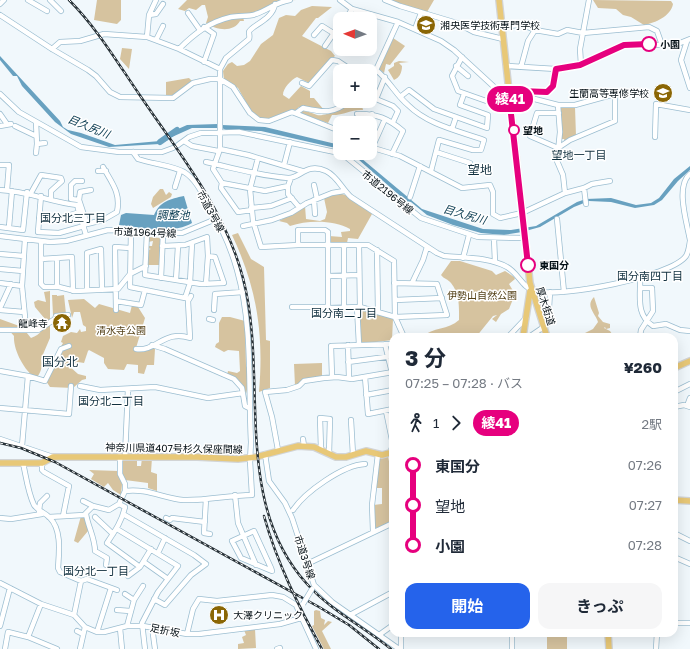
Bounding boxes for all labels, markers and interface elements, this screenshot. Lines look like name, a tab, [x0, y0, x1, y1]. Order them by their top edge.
north arrow	[333, 12, 377, 56]
map controls	[333, 12, 377, 160]
school or university icon: 湘央医学技術専門学校	[415, 14, 437, 36]
place label: 湘央医学技術専門学校	[440, 19, 540, 31]
marker: 小園	[641, 36, 657, 52]
place label: 小園	[660, 38, 680, 50]
button: +	[333, 64, 377, 108]
school or university icon: 生蘭高等専修学校	[652, 82, 674, 104]
line badge: 綾41	[487, 86, 533, 112]
place label: 生蘭高等専修学校	[569, 87, 649, 99]
text: 綾41	[495, 90, 525, 107]
water label: 目久尻川	[66, 112, 113, 141]
button: −	[333, 116, 377, 160]
marker: 望地	[508, 124, 520, 136]
place label: 望地	[523, 124, 543, 136]
district label: 望地一丁目	[552, 148, 607, 161]
district label: 望地	[468, 162, 492, 177]
street label: 市道2196号線	[360, 168, 416, 216]
street label: 市道3号線	[195, 188, 227, 234]
water label: 目久尻川	[442, 202, 489, 227]
water label: 調整池	[157, 208, 190, 221]
district label: 国分北三丁目	[40, 211, 106, 224]
street label: 市道1964号線	[113, 225, 177, 239]
marker: 東国分	[520, 257, 536, 273]
place label: 東国分	[539, 259, 569, 271]
district label: 国分南四丁目	[617, 269, 683, 282]
street label: 厚木街道	[534, 285, 558, 327]
park label: 伊勢山自然公園	[447, 289, 517, 301]
district label: 国分南二丁目	[311, 306, 377, 319]
temple icon: 龍峰寺	[51, 312, 73, 334]
place label: 龍峰寺	[18, 317, 48, 329]
park label: 清水寺公園	[96, 324, 146, 336]
text: 3 分	[405, 344, 446, 371]
district label: 国分北	[42, 354, 78, 369]
text: ¥260	[624, 358, 662, 376]
text: 07:25 – 07:28 · バス	[405, 375, 523, 391]
district label: 国分北二丁目	[78, 394, 144, 407]
icon: walk	[405, 412, 427, 434]
icon: forward	[445, 412, 467, 434]
text: 綾41	[481, 414, 511, 431]
text: 1	[433, 415, 439, 431]
text: 2駅	[641, 416, 662, 432]
street label: 神奈川県道407号杉久保座間線	[105, 441, 243, 455]
text: 東国分	[435, 457, 480, 475]
text: 07:26	[628, 457, 662, 473]
text: 望地	[435, 497, 465, 515]
text: 07:27	[629, 497, 662, 513]
street label: 市道3号線	[292, 533, 318, 581]
text: 小園	[435, 537, 465, 555]
text: 07:28	[628, 537, 662, 553]
district label: 国分北一丁目	[63, 564, 129, 577]
button: 開始	[405, 583, 530, 629]
button: きっぷ	[538, 583, 662, 629]
hospital icon: 大澤クリニック	[208, 604, 230, 626]
place label: 大澤クリニック	[233, 609, 303, 621]
street label: 足折坂	[149, 621, 181, 639]

